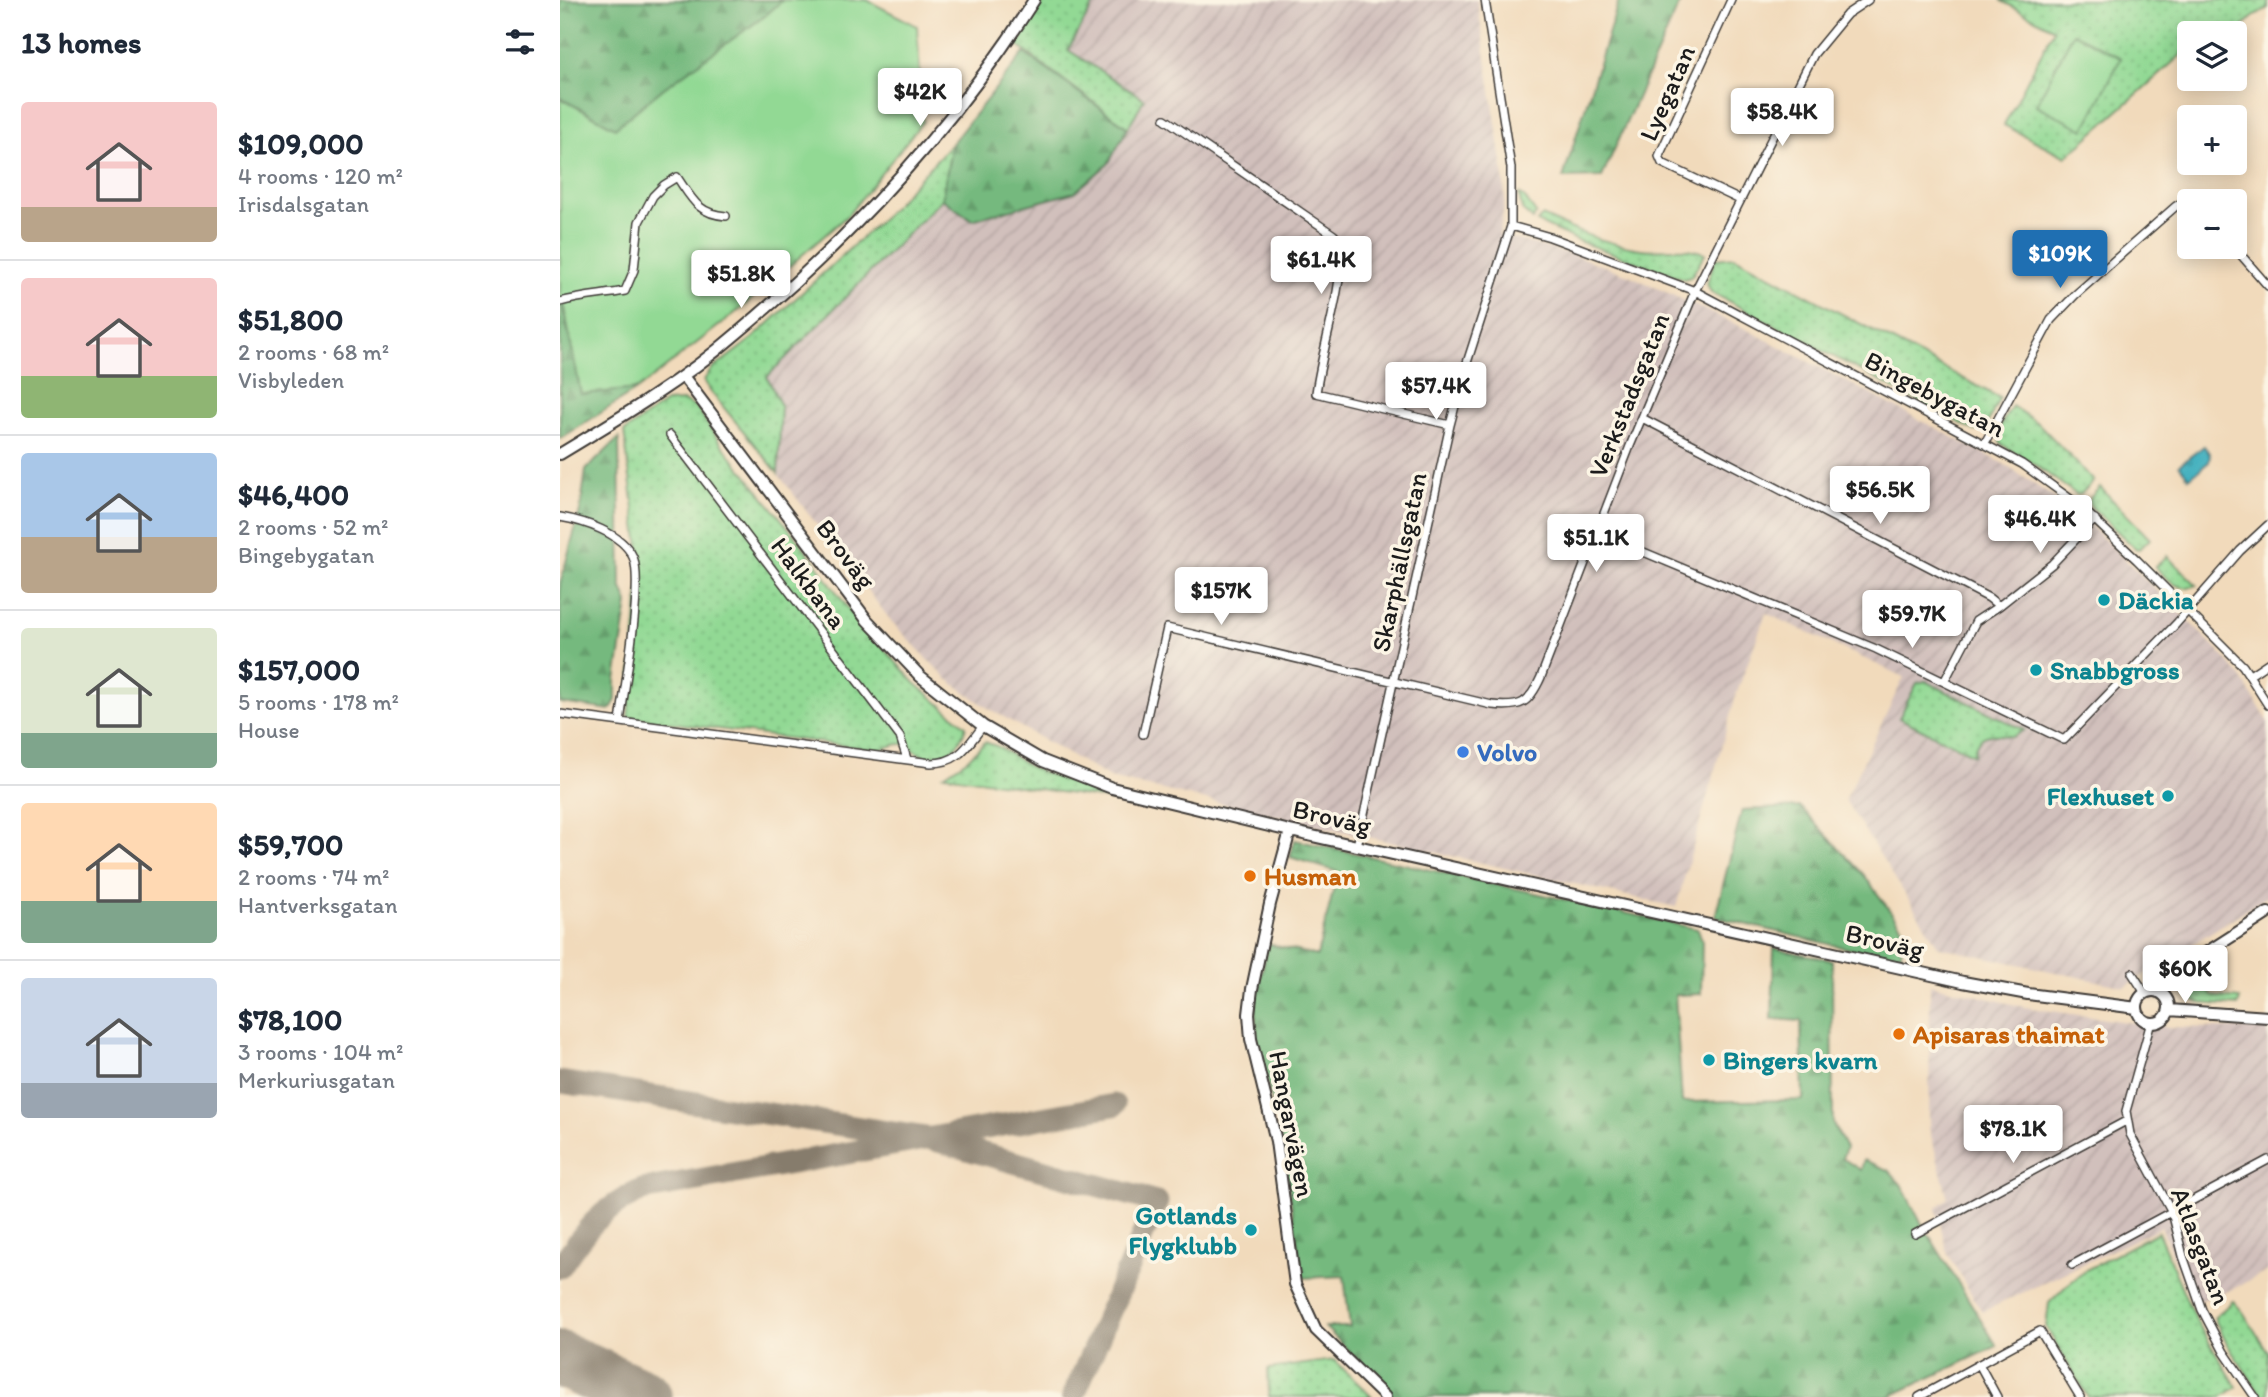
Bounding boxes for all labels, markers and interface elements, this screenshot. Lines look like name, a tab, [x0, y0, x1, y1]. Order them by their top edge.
map controls	[2177, 21, 2247, 259]
button: layers	[2177, 21, 2247, 91]
icon: filters	[501, 23, 539, 61]
text: 13 homes	[21, 24, 141, 61]
street label: Lyegatan	[1632, 40, 1702, 146]
pin: $42K	[879, 68, 961, 128]
text: $42K	[894, 77, 946, 105]
pin: $58.4K	[1725, 88, 1839, 148]
text: $58.4K	[1747, 97, 1817, 125]
button: +	[2177, 105, 2247, 175]
text: $109,000	[238, 125, 364, 162]
icon: home	[77, 130, 161, 214]
text: 4 rooms · 120 m²	[238, 162, 403, 190]
button: −	[2177, 189, 2247, 259]
text: Irisdalsgatan	[238, 190, 369, 218]
pin: $109K	[2011, 230, 2109, 290]
pin: $61.4K	[1264, 236, 1378, 296]
text: $109K	[2028, 239, 2092, 267]
text: $61.4K	[1287, 245, 1355, 273]
pin: $51.8K	[684, 250, 798, 310]
text: $51.8K	[707, 259, 775, 287]
text: $51,800	[238, 301, 343, 338]
icon: home	[77, 306, 161, 390]
street label: Verkstadsgatan	[1581, 308, 1677, 482]
text: 2 rooms · 68 m²	[238, 338, 389, 366]
street label: Bingebygatan	[1859, 344, 2011, 444]
pin: $57.4K	[1379, 362, 1493, 422]
text: Visbyleden	[238, 366, 344, 394]
text: $57.4K	[1401, 371, 1471, 399]
pin: $56.5K	[1823, 466, 1937, 526]
street label: Skarphällsgatan	[1364, 469, 1434, 655]
text: $56.5K	[1846, 475, 1914, 503]
text: $46,400	[238, 476, 349, 513]
icon: home	[77, 481, 161, 565]
pin: $46.4K	[1983, 496, 2097, 555]
text: $46.4K	[2004, 504, 2076, 532]
text: 2 rooms · 52 m²	[238, 513, 388, 541]
street label: Broväg	[809, 513, 883, 596]
pin: $51.1K	[1539, 514, 1653, 574]
text: $51.1K	[1563, 523, 1629, 551]
street label: Halkbana	[764, 531, 854, 636]
text: Bingebygatan	[238, 541, 374, 569]
pin: $157K	[1172, 568, 1270, 627]
text: $157K	[1191, 576, 1251, 604]
place label: Däckia	[2118, 584, 2194, 616]
pin: $59.7K	[1855, 590, 1969, 650]
marker: Däckia	[2096, 592, 2112, 608]
text: $59.7K	[1878, 599, 1946, 627]
text: $157,000	[238, 651, 360, 688]
place label: Snabbgross	[2050, 654, 2180, 686]
icon: home	[77, 656, 161, 740]
marker: Snabbgross	[2028, 662, 2044, 678]
text: 5 rooms · 178 m²	[238, 688, 399, 716]
text: House	[238, 716, 300, 744]
place label: Volvo	[1477, 736, 1537, 768]
marker: Volvo	[1455, 744, 1471, 760]
place label: Flexhuset	[2047, 780, 2154, 812]
marker: Flexhuset	[2160, 788, 2176, 804]
street label: Broväg	[1290, 792, 1375, 842]
text: $59,700	[238, 826, 344, 863]
icon: home	[77, 831, 161, 915]
place label: Husman	[1264, 860, 1357, 892]
text: 2 rooms · 74 m²	[238, 863, 390, 891]
marker: Husman	[1242, 868, 1258, 884]
text: Hantverksgatan	[238, 891, 398, 919]
street label: Broväg	[1843, 916, 1928, 966]
pin: $60K	[2144, 946, 2226, 1005]
text: $60K	[2159, 954, 2211, 982]
text: $78,100	[238, 1001, 343, 1038]
icon: home	[77, 1006, 161, 1090]
place label: Apisaras thaimat	[1912, 1018, 2105, 1050]
marker: Apisaras thaimat	[1891, 1026, 1907, 1042]
text: 3 rooms · 104 m²	[238, 1038, 403, 1066]
place label: Bingers kvarn	[1723, 1044, 1878, 1076]
street label: Hangarvägen	[1262, 1048, 1322, 1200]
marker: Bingers kvarn	[1701, 1052, 1717, 1068]
text: Merkuriusgatan	[238, 1066, 395, 1094]
pin: $78.1K	[1956, 1106, 2070, 1165]
text: $78.1K	[1980, 1114, 2046, 1142]
street label: Atlasgatan	[2164, 1183, 2238, 1309]
place label: Gotlands Flygklubb	[1128, 1199, 1237, 1261]
marker: Gotlands Flygklubb	[1243, 1222, 1259, 1238]

